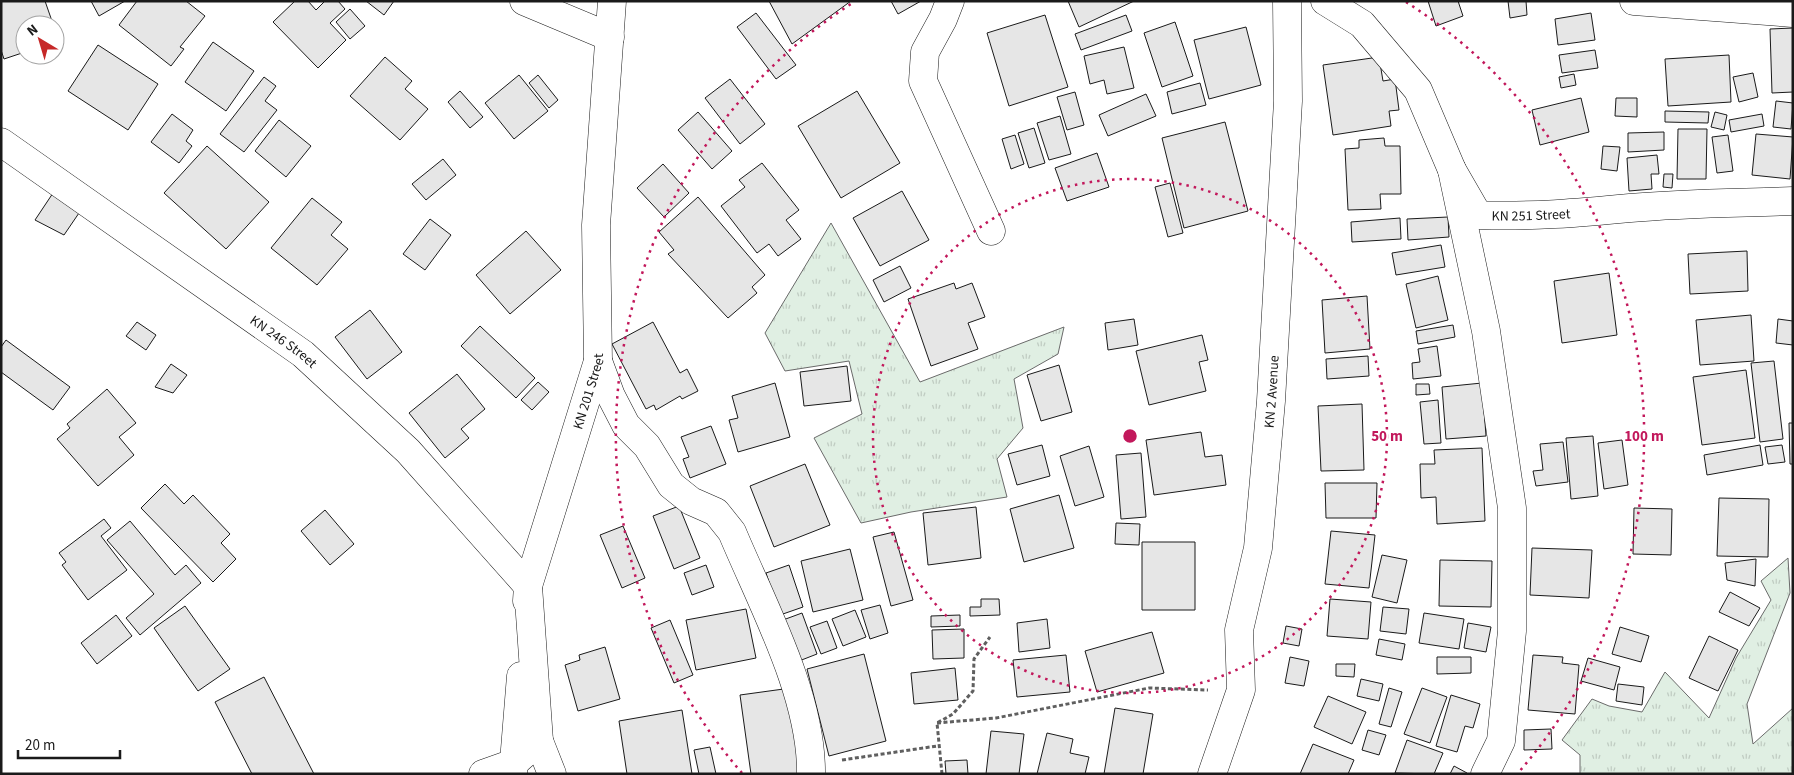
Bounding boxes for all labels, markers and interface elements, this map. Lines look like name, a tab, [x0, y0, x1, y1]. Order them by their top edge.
north arrow	[15, 15, 65, 65]
text: N	[23, 20, 42, 41]
street label: KN 251 Street	[1492, 204, 1571, 227]
street label: KN 246 Street	[246, 311, 321, 373]
street label: KN 201 Street	[568, 353, 609, 432]
street label: KN 2 Avenue	[1260, 355, 1285, 429]
text: 50 m	[1371, 426, 1403, 447]
text: 100 m	[1624, 426, 1664, 447]
centre of rings	[1121, 427, 1139, 445]
scale bar	[18, 728, 120, 760]
text: 20 m	[25, 735, 55, 756]

